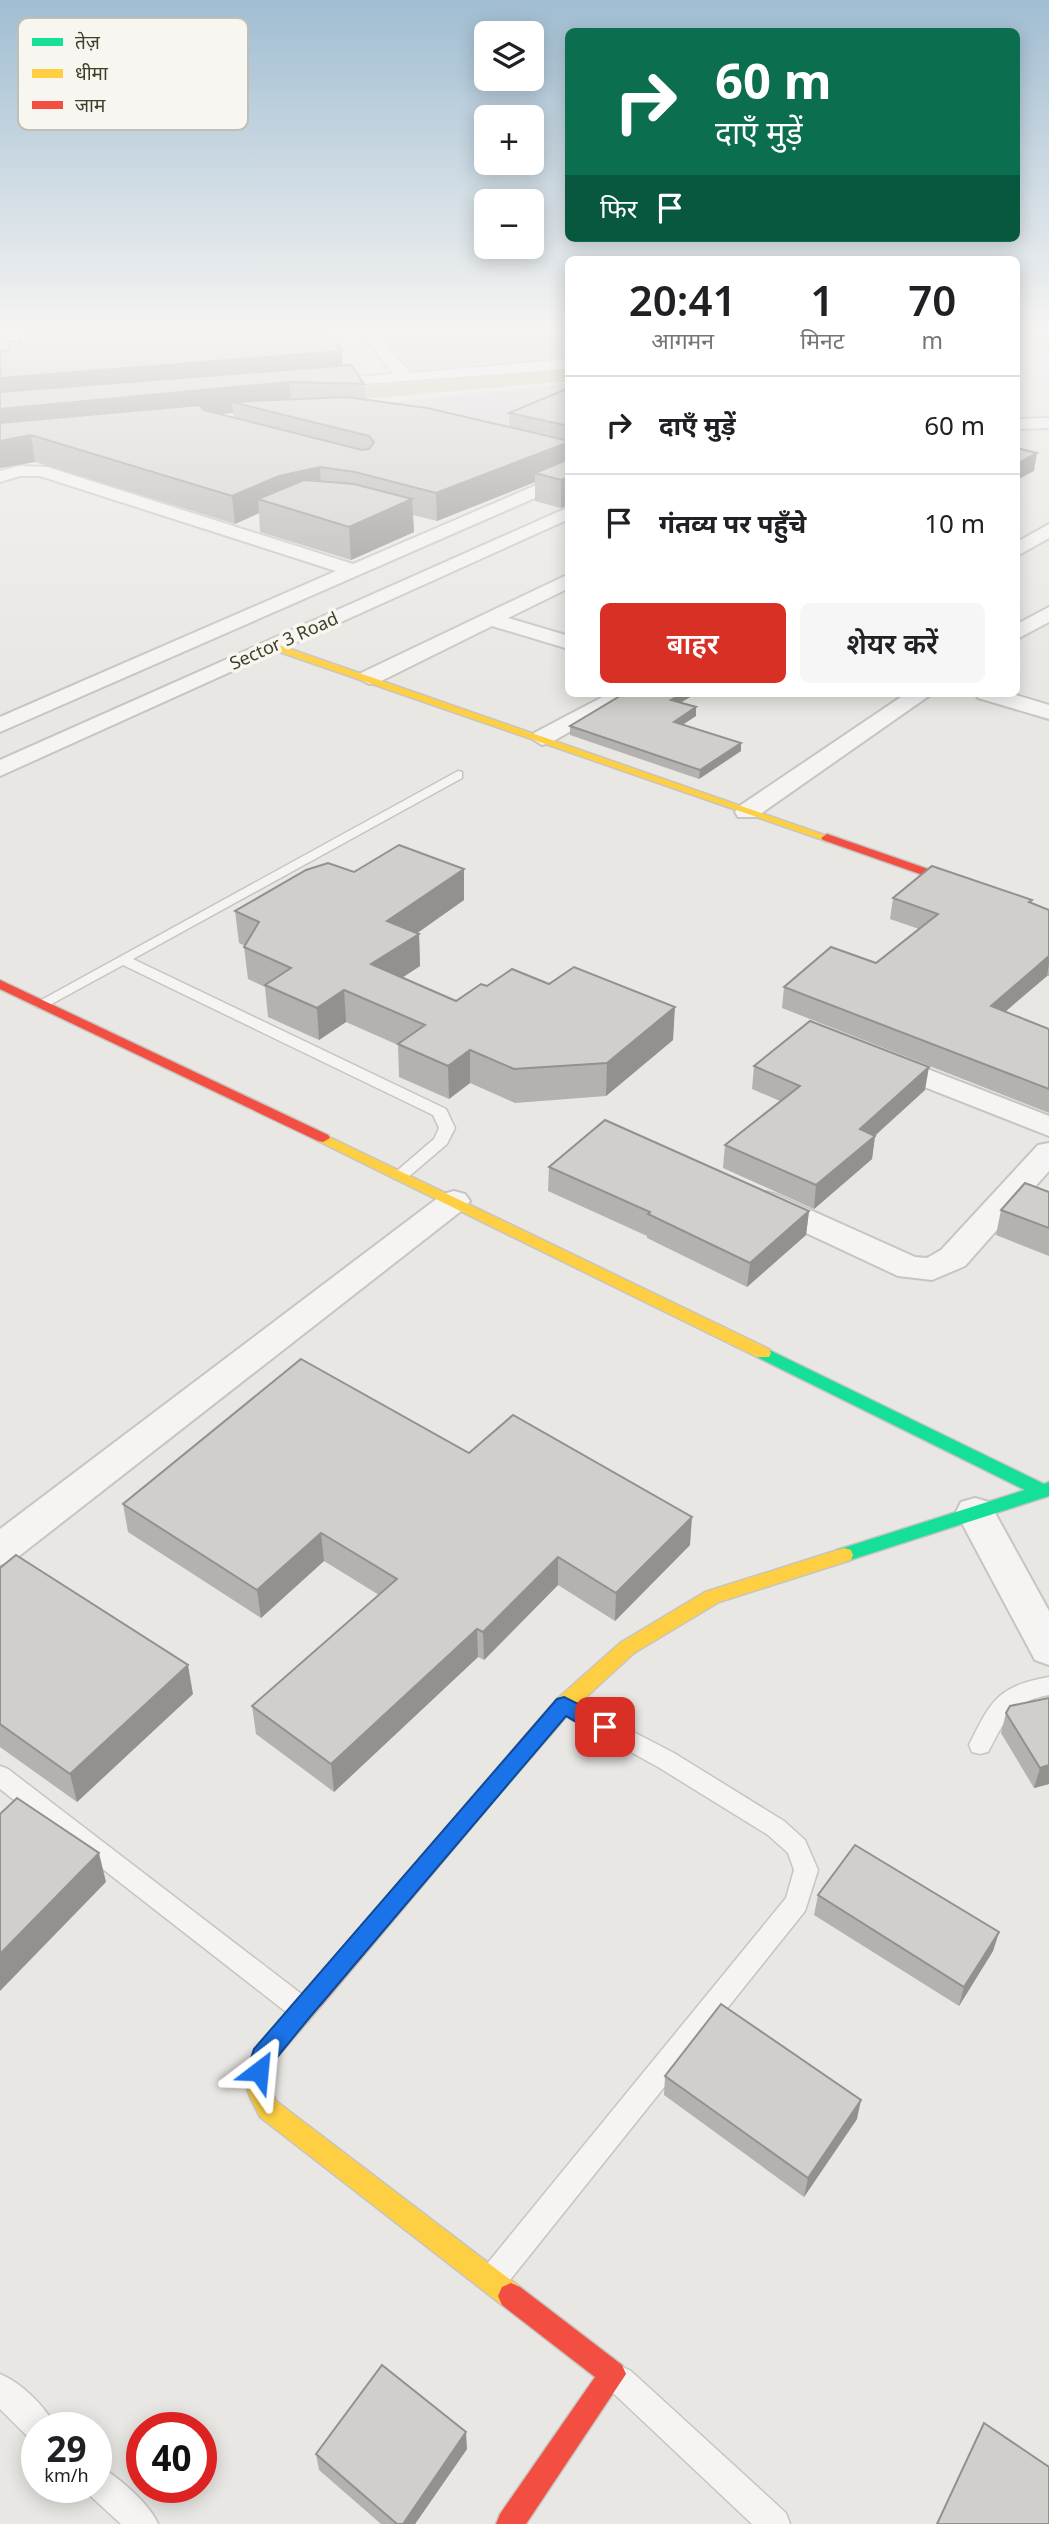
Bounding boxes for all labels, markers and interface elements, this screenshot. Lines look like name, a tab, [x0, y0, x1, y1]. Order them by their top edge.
legend	[18, 18, 248, 130]
map controls	[474, 21, 544, 259]
button: layers	[474, 21, 544, 91]
text: तेज़	[75, 29, 101, 55]
text: 60 m	[715, 47, 832, 113]
icon: right	[600, 56, 691, 147]
text: धीमा	[75, 60, 109, 86]
text: जाम	[75, 92, 106, 118]
button: +	[474, 105, 544, 175]
text: दाएँ मुड़ें	[715, 110, 803, 153]
button: −	[474, 189, 544, 259]
icon: arrive	[651, 189, 689, 227]
text: फिर	[600, 190, 637, 226]
text: 20:41	[629, 271, 736, 328]
text: 1	[810, 271, 834, 328]
text: 70	[908, 271, 956, 328]
text: आगमन	[651, 324, 714, 356]
text: मिनट	[800, 324, 844, 356]
text: m	[921, 324, 943, 356]
icon: right	[600, 406, 638, 444]
text: दाएँ मुड़ें	[659, 407, 736, 443]
text: 60 m	[924, 407, 985, 443]
icon: arrive	[600, 504, 638, 542]
text: गंतव्य पर पहुँचे	[659, 505, 806, 541]
text: 10 m	[924, 505, 985, 541]
button: बाहर	[600, 603, 786, 683]
button: शेयर करें	[800, 603, 985, 683]
street label: Sector 3 Road	[226, 605, 342, 675]
pin	[575, 1697, 635, 1757]
icon: arrive	[586, 1708, 624, 1746]
position arrow	[222, 2034, 296, 2108]
speed limit sign: 40	[126, 2412, 217, 2503]
text: 29	[46, 2425, 87, 2472]
text: km/h	[44, 2463, 89, 2487]

